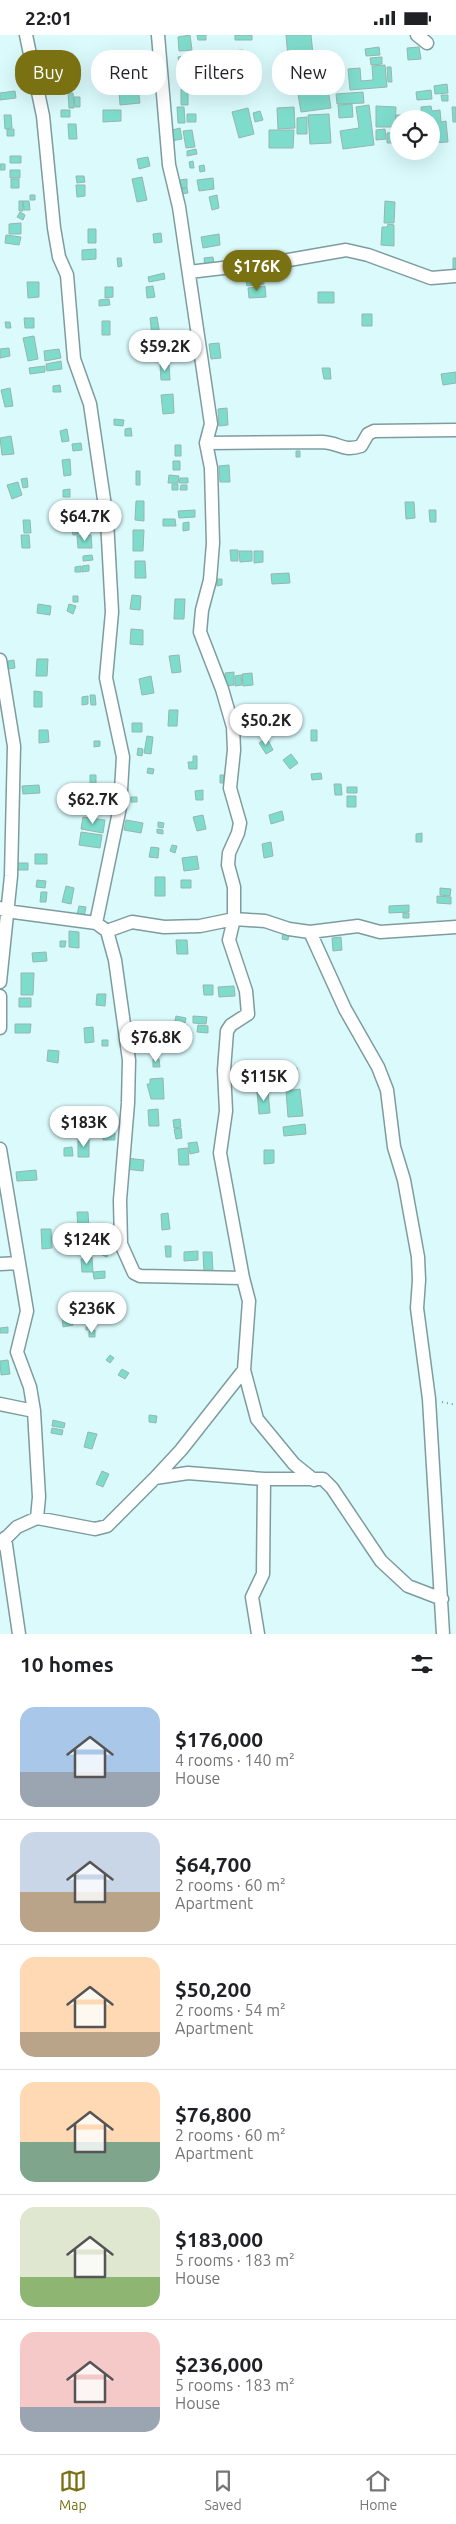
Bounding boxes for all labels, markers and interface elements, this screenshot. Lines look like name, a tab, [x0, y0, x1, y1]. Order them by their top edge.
text: 22:01	[25, 7, 73, 29]
chip: Buy	[15, 50, 81, 95]
chip: Rent	[91, 50, 166, 95]
chip: Filters	[176, 50, 262, 95]
chip: New	[272, 50, 345, 95]
map controls	[390, 110, 440, 160]
button: locate	[390, 110, 440, 160]
pin: $176K	[222, 249, 292, 292]
text: $176K	[234, 257, 280, 275]
pin: $59.2K	[124, 329, 206, 372]
text: $59.2K	[140, 337, 190, 355]
pin: $64.7K	[44, 499, 126, 542]
text: $64.7K	[60, 507, 110, 525]
pin: $50.2K	[225, 703, 307, 746]
text: $50.2K	[241, 711, 291, 729]
pin: $62.7K	[52, 783, 134, 825]
text: $62.7K	[68, 790, 118, 808]
pin: $76.8K	[115, 1021, 197, 1063]
text: $76.8K	[131, 1028, 181, 1046]
pin: $115K	[229, 1059, 299, 1102]
text: $115K	[241, 1067, 287, 1085]
pin: $183K	[49, 1105, 119, 1148]
text: $183K	[61, 1113, 107, 1131]
pin: $124K	[52, 1223, 122, 1265]
text: $124K	[64, 1230, 110, 1248]
pin: $236K	[57, 1291, 127, 1334]
text: $236K	[69, 1299, 115, 1317]
icon: filters	[408, 1650, 436, 1678]
text: 10 homes	[20, 1652, 114, 1676]
icon: home	[60, 1727, 120, 1787]
text: $176,000	[175, 1727, 263, 1751]
text: 4 rooms · 140 m²	[175, 1751, 295, 1769]
text: House	[175, 1769, 220, 1787]
icon: home	[60, 1852, 120, 1912]
text: $64,700	[175, 1852, 251, 1876]
text: 2 rooms · 60 m²	[175, 1876, 286, 1894]
text: Apartment	[175, 1894, 253, 1912]
icon: home	[60, 1977, 120, 2037]
text: $50,200	[175, 1977, 251, 2001]
text: 2 rooms · 54 m²	[175, 2001, 286, 2019]
text: Apartment	[175, 2019, 253, 2037]
icon: home	[60, 2102, 120, 2162]
text: $76,800	[175, 2102, 251, 2126]
text: 2 rooms · 60 m²	[175, 2126, 286, 2144]
text: Apartment	[175, 2144, 253, 2162]
icon: home	[60, 2227, 120, 2287]
text: $183,000	[175, 2227, 263, 2251]
text: 5 rooms · 183 m²	[175, 2251, 295, 2269]
text: House	[175, 2269, 220, 2287]
icon: home	[60, 2352, 120, 2412]
text: $236,000	[175, 2352, 263, 2376]
text: 5 rooms · 183 m²	[175, 2376, 295, 2394]
text: House	[175, 2394, 220, 2412]
tab: Map	[59, 2467, 87, 2513]
tab: Saved	[204, 2467, 242, 2513]
tab: Home	[359, 2467, 397, 2513]

